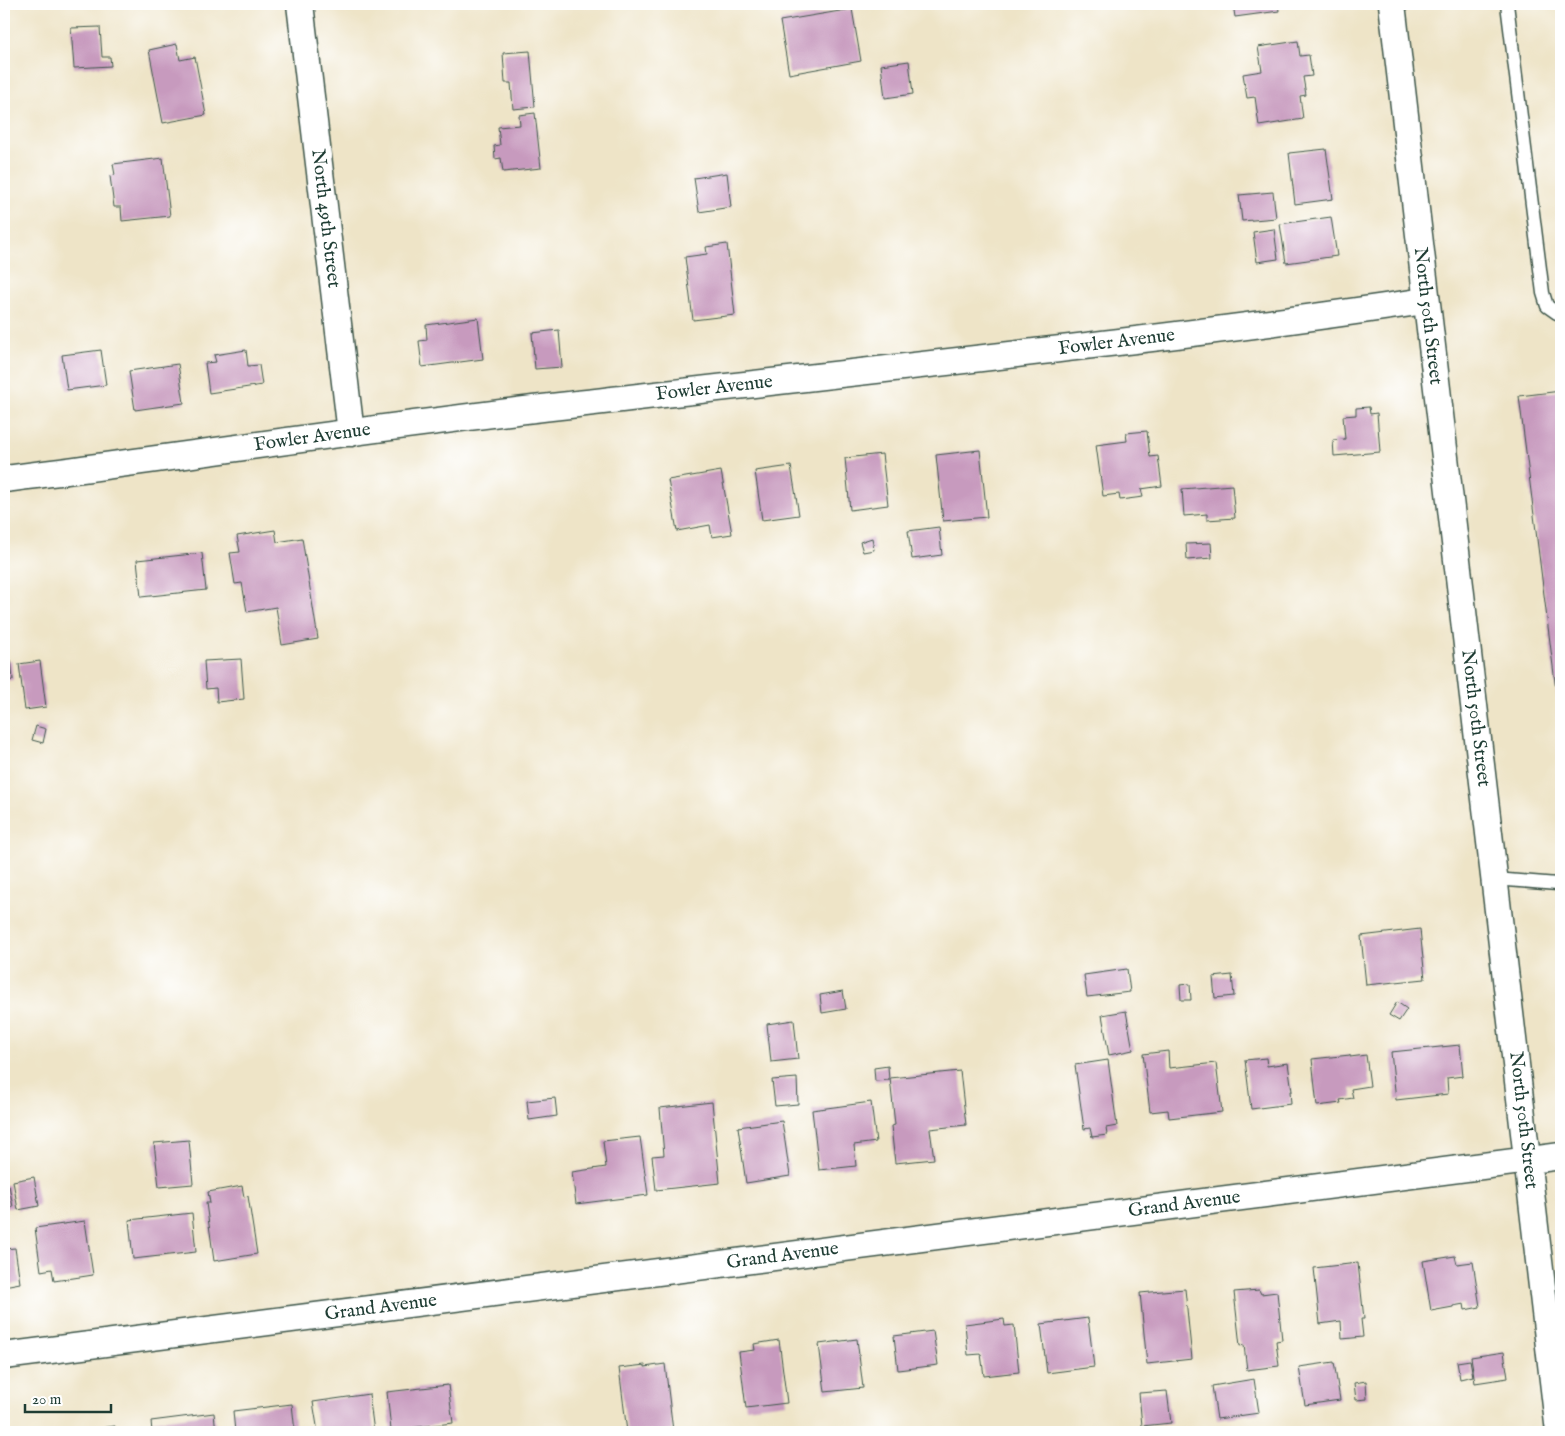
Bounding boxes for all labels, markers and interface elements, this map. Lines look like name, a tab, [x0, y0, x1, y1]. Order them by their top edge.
street label: North 49th Street	[305, 148, 346, 290]
street label: North 50th Street	[1408, 246, 1448, 386]
street label: Fowler Avenue	[1057, 323, 1177, 361]
street label: Fowler Avenue	[655, 370, 774, 407]
street label: Fowler Avenue	[252, 418, 372, 457]
street label: North 50th Street	[1455, 648, 1496, 789]
street label: North 50th Street	[1503, 1050, 1543, 1191]
street label: Grand Avenue	[1127, 1185, 1242, 1223]
street label: Grand Avenue	[725, 1237, 840, 1275]
street label: Grand Avenue	[323, 1288, 439, 1327]
scale bar	[25, 1381, 111, 1413]
text: 20 m	[32, 1390, 62, 1409]

